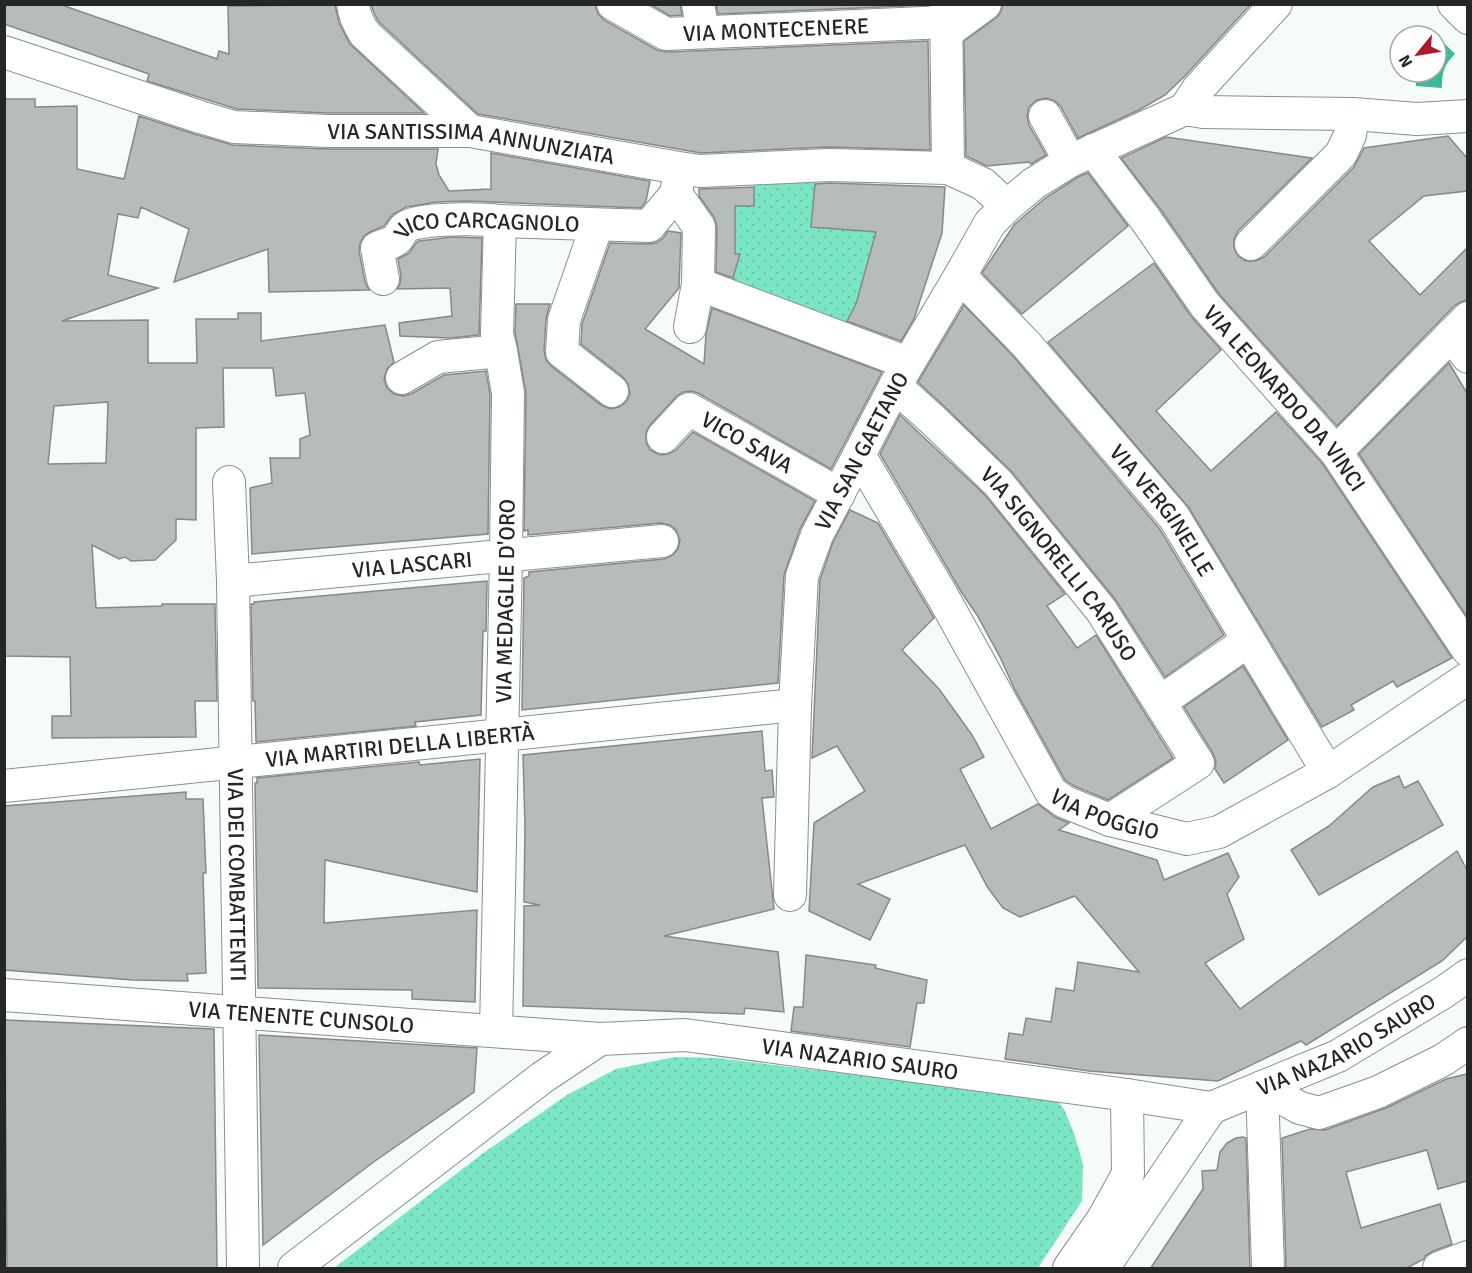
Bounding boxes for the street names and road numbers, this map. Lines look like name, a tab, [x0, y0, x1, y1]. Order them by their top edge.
street label: VIA MONTECENERE	[682, 12, 870, 47]
street label: VIA SANTISSIMA ANNUNZIATA	[327, 118, 617, 170]
street label: VICO CARCAGNOLO	[387, 206, 580, 243]
street label: VIA LEONARDO DA VINCI	[1198, 299, 1372, 496]
street label: VIA SAN GAETANO	[808, 367, 914, 535]
street label: VICO SAVA	[696, 405, 798, 479]
street label: VIA VERGINELLE	[1104, 439, 1220, 581]
street label: VIA SIGNORELLI CARUSO	[975, 460, 1144, 666]
street label: VIA MEDAGLIE D'ORO	[489, 499, 520, 704]
street label: VIA LASCARI	[351, 545, 474, 583]
street label: VIA MARTIRI DELLA LIBERTÀ	[264, 718, 536, 773]
street label: VIA DEI COMBATTENTI	[222, 768, 252, 982]
street label: VIA POGGIO	[1045, 782, 1162, 845]
street label: VIA NAZARIO SAURO	[1253, 987, 1440, 1101]
street label: VIA TENENTE CUNSOLO	[187, 995, 415, 1039]
street label: VIA NAZARIO SAURO	[760, 1032, 960, 1085]

